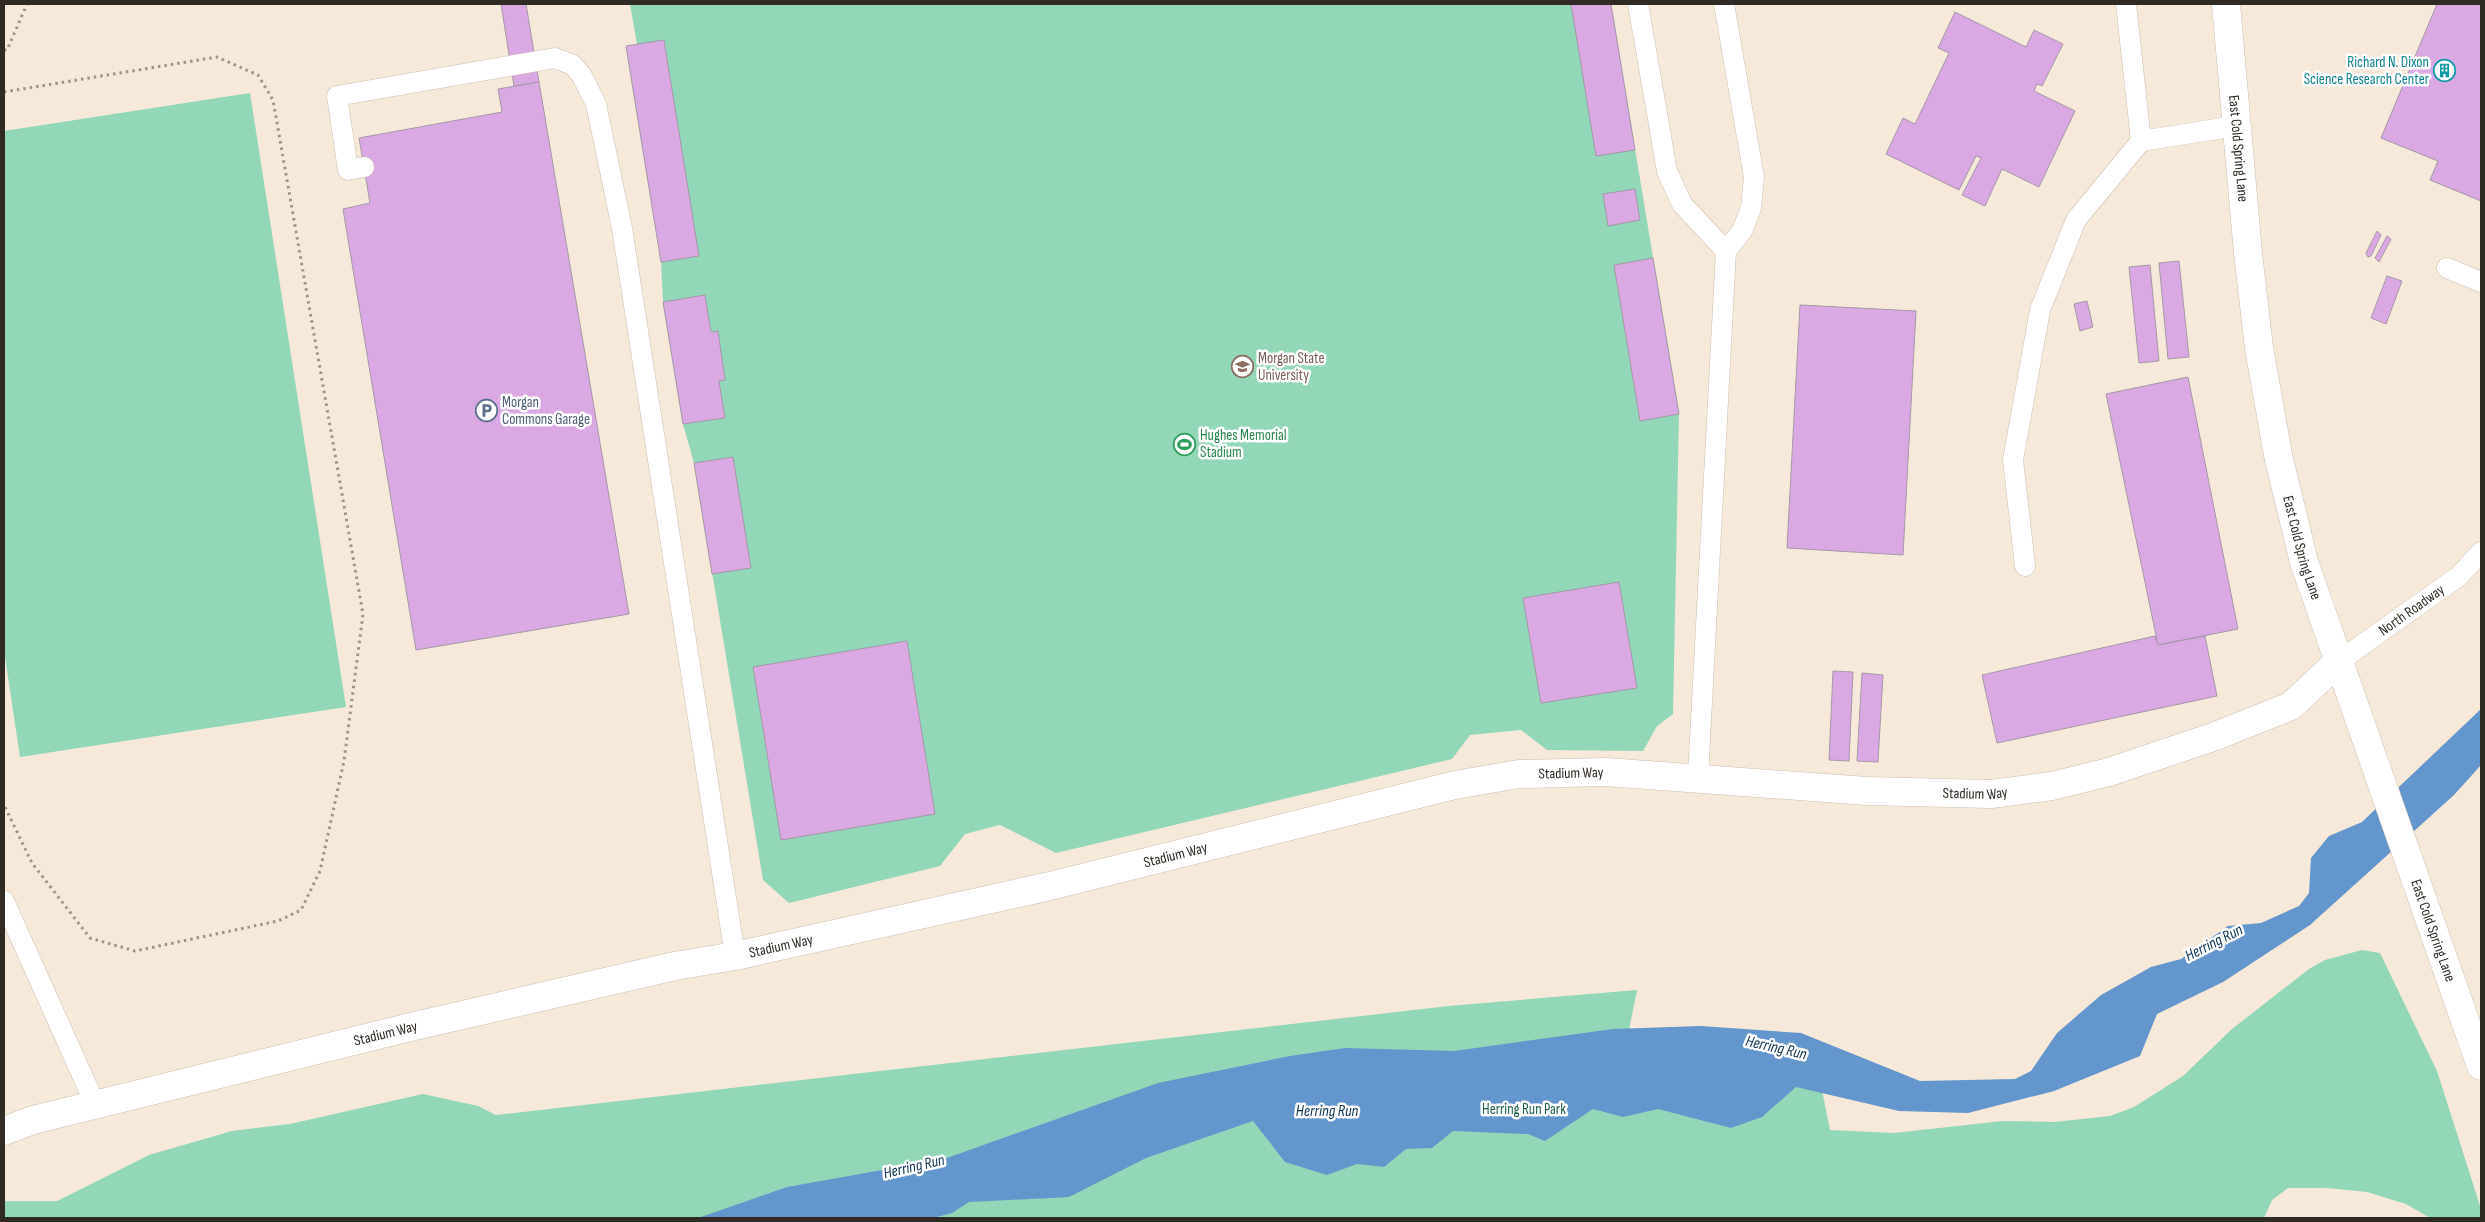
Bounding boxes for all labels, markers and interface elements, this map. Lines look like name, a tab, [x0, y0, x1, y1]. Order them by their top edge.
place label: Richard N. Dixon Science Research Center	[2304, 53, 2430, 89]
building icon: Richard N. Dixon Science Research Center	[2433, 59, 2457, 83]
street label: East Cold Spring Lane	[2225, 94, 2253, 203]
place label: Morgan State University	[1258, 349, 1325, 385]
school or university icon: Morgan State University	[1230, 355, 1254, 379]
place label: Morgan Commons Garage	[502, 393, 590, 429]
parking icon: Morgan Commons Garage	[474, 399, 498, 423]
place label: Hughes Memorial Stadium	[1200, 426, 1287, 462]
sports icon: Hughes Memorial Stadium	[1172, 432, 1196, 456]
street label: East Cold Spring Lane	[2279, 494, 2326, 602]
street label: North Roadway	[2375, 580, 2448, 640]
street label: Stadium Way	[1538, 763, 1604, 783]
street label: Stadium Way	[1942, 782, 2009, 804]
street label: Stadium Way	[1142, 838, 1209, 872]
street label: East Cold Spring Lane	[2407, 877, 2460, 984]
water label: Herring Run	[2182, 920, 2246, 966]
street label: Stadium Way	[747, 929, 815, 962]
street label: Stadium Way	[352, 1016, 419, 1050]
water label: Herring Run	[1743, 1032, 1809, 1064]
park label: Herring Run Park	[1482, 1100, 1566, 1119]
water label: Herring Run	[1296, 1102, 1358, 1121]
water label: Herring Run	[881, 1151, 947, 1183]

